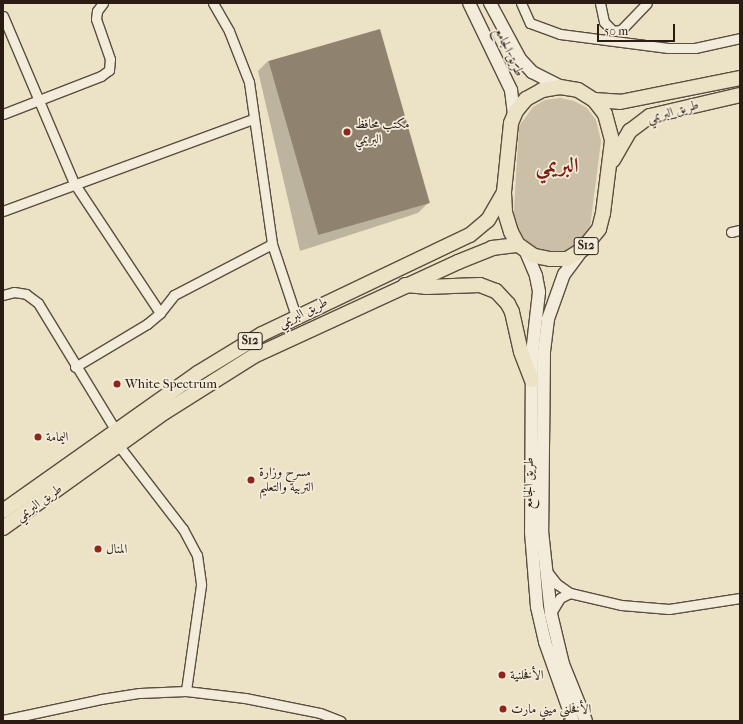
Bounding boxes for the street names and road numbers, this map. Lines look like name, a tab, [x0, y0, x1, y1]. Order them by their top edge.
street label: طريق الجامع	[491, 25, 527, 79]
street label: طريق البريمي	[645, 97, 701, 127]
road number: S12	[573, 236, 599, 256]
street label: طريق البريمي	[276, 294, 330, 332]
road number: S12	[237, 331, 263, 351]
street label: طريق الجامع	[521, 457, 537, 509]
street label: طريق البريمي	[13, 481, 65, 525]

